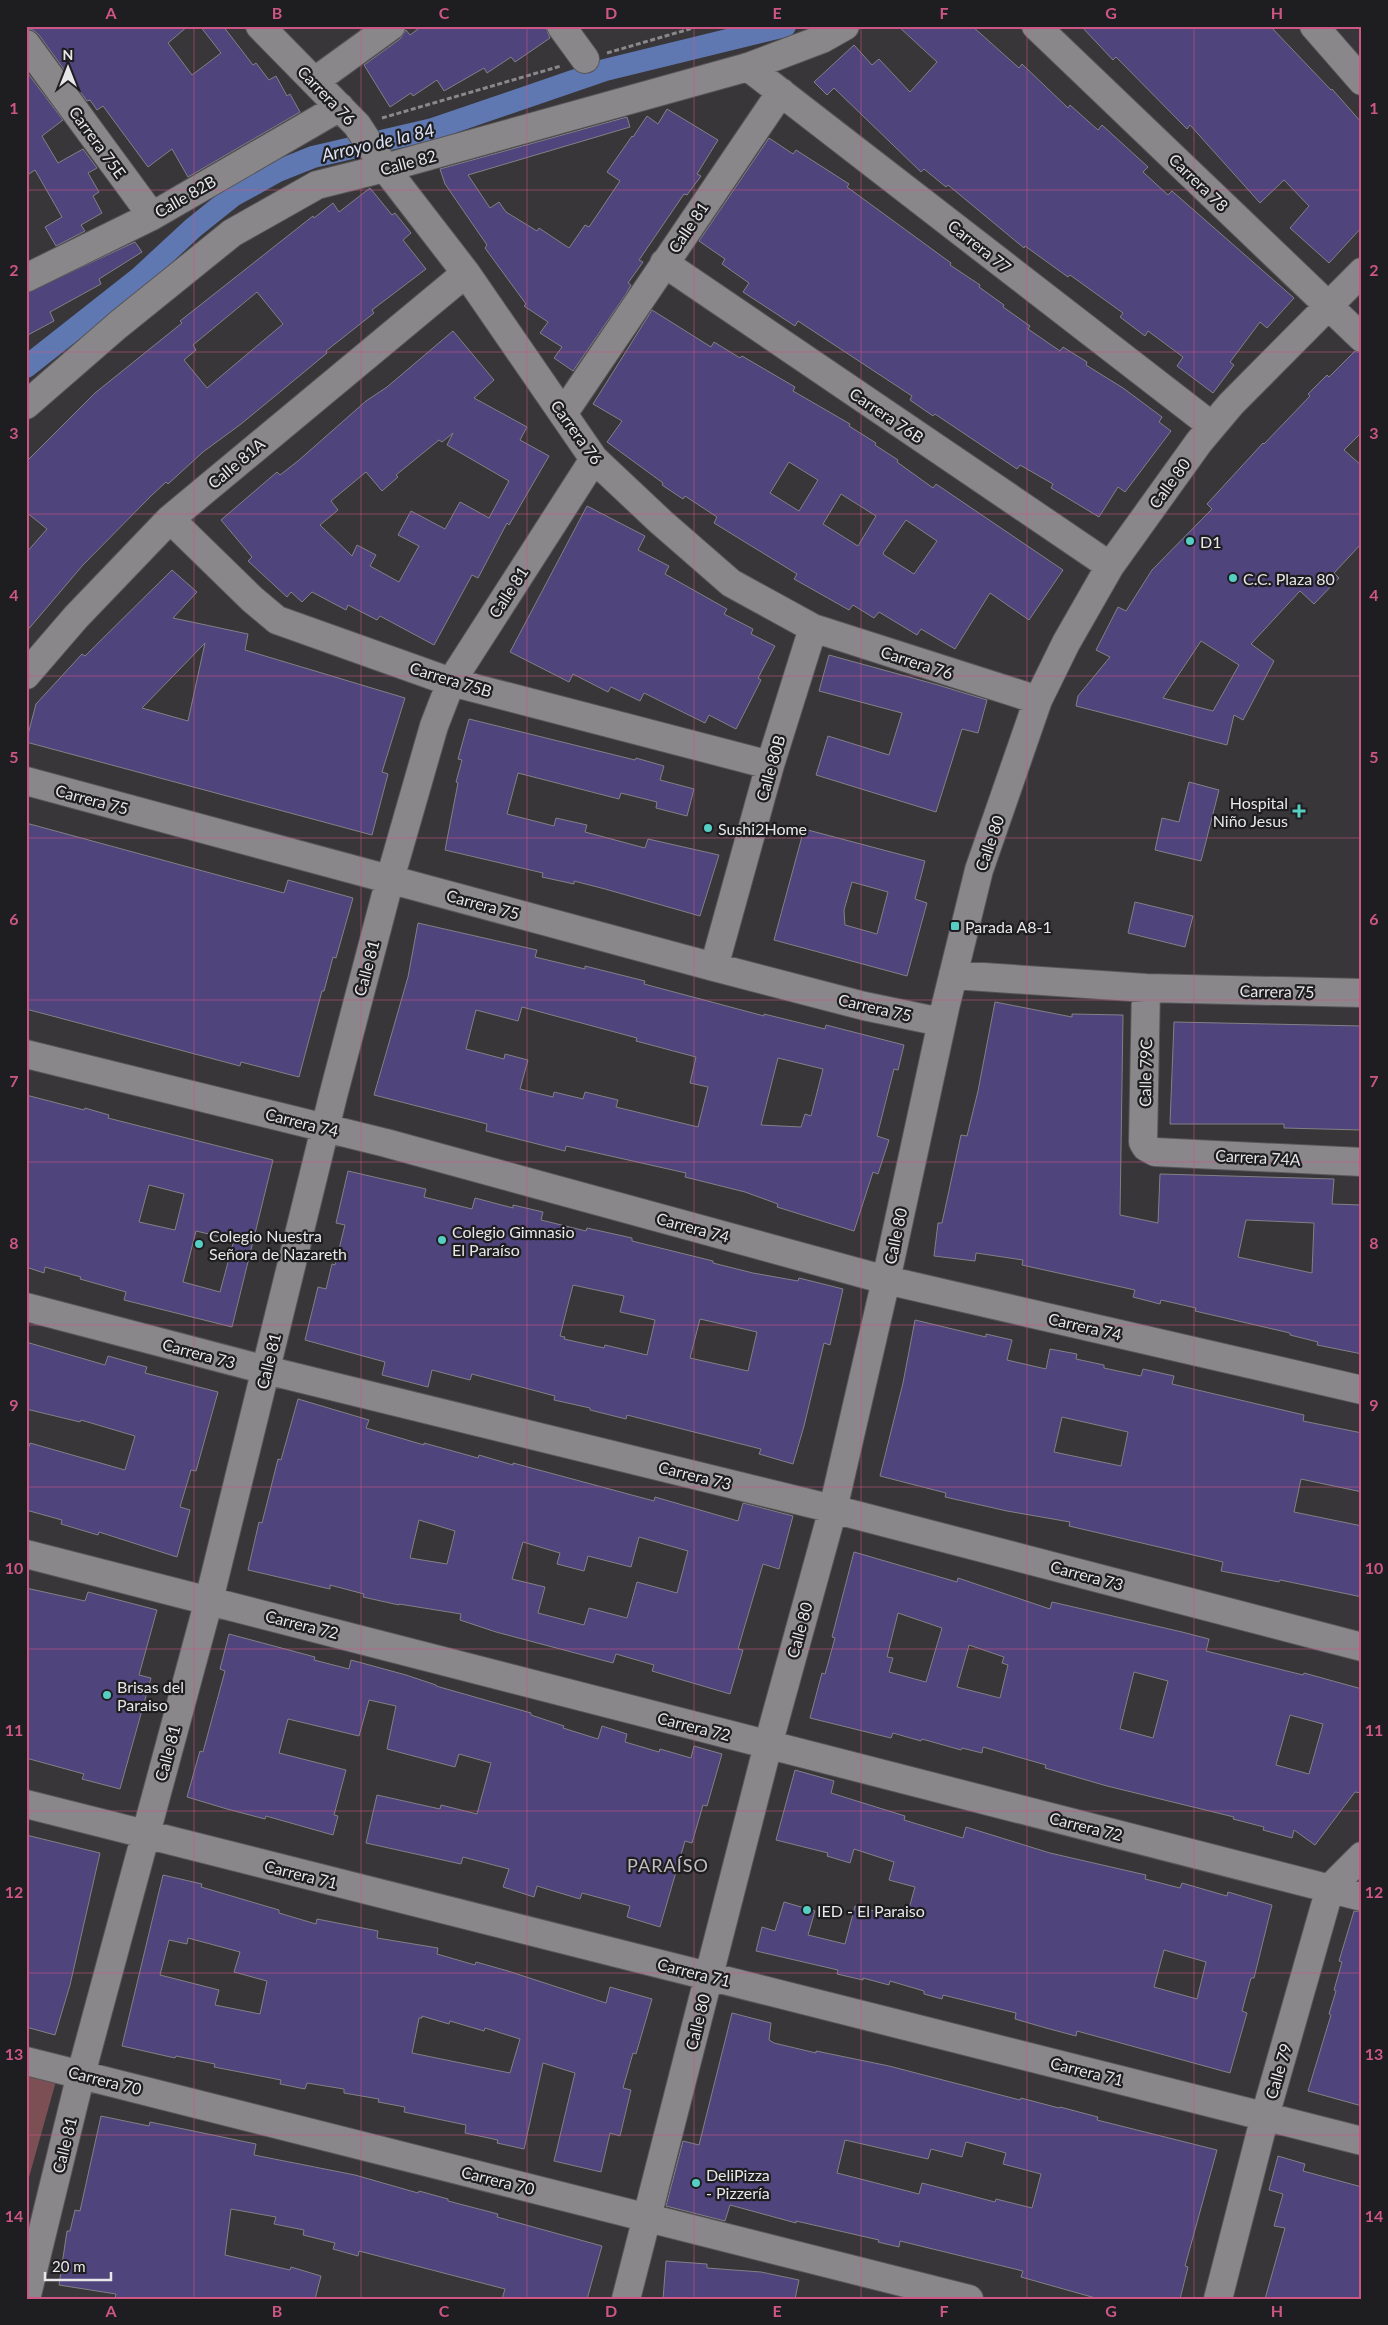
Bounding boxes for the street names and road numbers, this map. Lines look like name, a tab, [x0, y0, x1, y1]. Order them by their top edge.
street label: Carrera 76	[294, 62, 360, 128]
street label: Carrera 75E	[66, 102, 130, 182]
street label: Calle 82	[378, 145, 438, 179]
street label: Carrera 78	[1166, 149, 1232, 215]
street label: Calle 82B	[151, 171, 219, 221]
street label: Calle 81	[664, 198, 712, 256]
street label: Carrera 77	[945, 216, 1015, 276]
street label: Carrera 76B	[846, 383, 928, 447]
street label: Carrera 76	[547, 396, 607, 468]
street label: Calle 81A	[204, 434, 268, 492]
street label: Calle 80	[1144, 454, 1194, 512]
street label: Calle 81	[484, 563, 532, 621]
street label: Carrera 76	[879, 641, 955, 683]
street label: Carrera 75B	[408, 657, 494, 701]
street label: Calle 80B	[752, 733, 788, 803]
street label: Carrera 75	[53, 780, 131, 818]
street label: Calle 80	[971, 813, 1007, 873]
street label: Carrera 75	[444, 885, 522, 923]
street label: Calle 81	[349, 938, 383, 998]
street label: Carrera 75	[1239, 981, 1315, 1001]
street label: Carrera 75	[836, 989, 914, 1025]
street label: Calle 79C	[1135, 1039, 1155, 1107]
street label: Carrera 74	[263, 1104, 341, 1140]
street label: Carrera 74A	[1215, 1145, 1301, 1169]
street label: Calle 80	[880, 1206, 910, 1266]
street label: Carrera 74	[654, 1208, 732, 1246]
street label: Carrera 74	[1046, 1308, 1124, 1344]
street label: Calle 81	[252, 1331, 284, 1391]
street label: Carrera 73	[160, 1334, 238, 1372]
street label: Carrera 73	[656, 1457, 734, 1493]
street label: Carrera 73	[1048, 1556, 1126, 1594]
street label: Calle 80	[782, 1600, 816, 1660]
street label: Carrera 72	[263, 1606, 341, 1642]
street label: Carrera 72	[655, 1708, 733, 1744]
street label: Calle 81	[150, 1723, 184, 1783]
street label: Carrera 72	[1047, 1808, 1125, 1844]
street label: Carrera 71	[262, 1856, 340, 1892]
street label: Carrera 71	[655, 1954, 733, 1990]
street label: Calle 80	[681, 1992, 713, 2052]
street label: Calle 79	[1261, 2041, 1295, 2101]
street label: Carrera 71	[1048, 2053, 1126, 2089]
street label: Carrera 70	[66, 2062, 144, 2098]
street label: Calle 81	[48, 2115, 80, 2175]
street label: Carrera 70	[459, 2162, 537, 2198]

